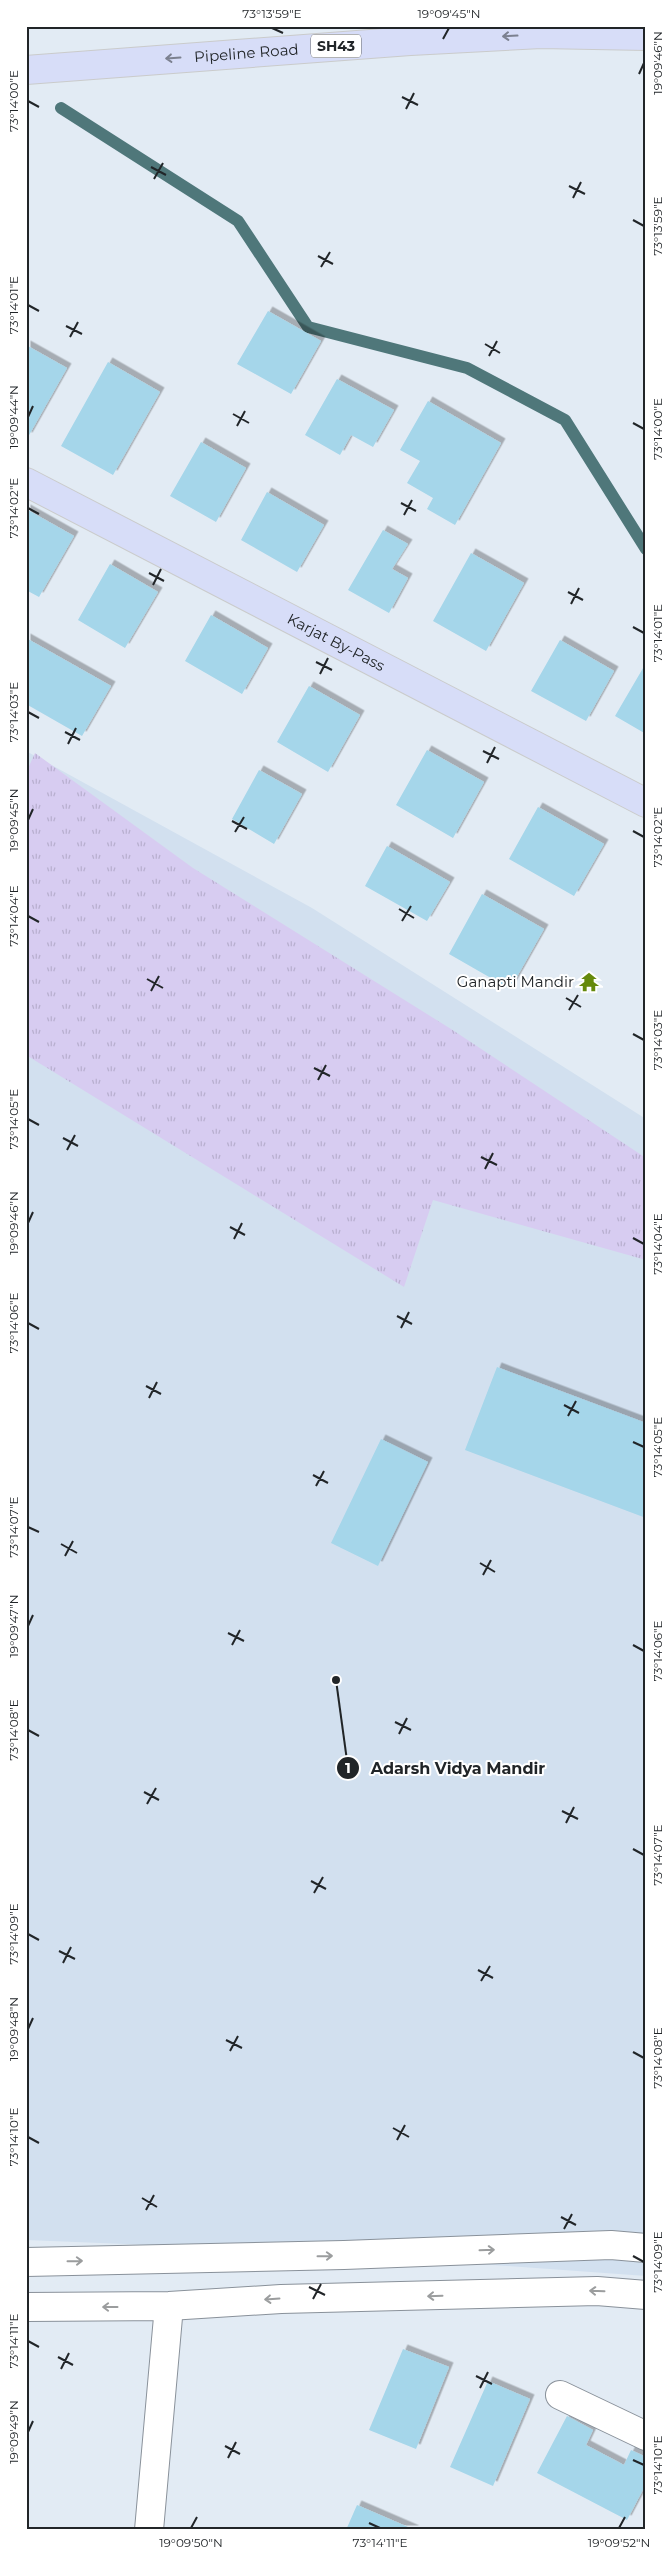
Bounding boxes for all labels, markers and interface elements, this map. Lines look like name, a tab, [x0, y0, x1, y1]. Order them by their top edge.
text: 73°13'59"E	[242, 6, 302, 21]
text: 19°09'45"N	[418, 6, 480, 21]
one-way arrow	[502, 31, 518, 40]
text: 19°09'46"N	[650, 31, 665, 95]
road number: SH43	[311, 34, 361, 58]
street label: Pipeline Road	[193, 39, 299, 66]
one-way arrow	[165, 54, 181, 63]
text: 73°14'00"E	[6, 70, 21, 132]
text: 73°13'59"E	[650, 196, 665, 256]
text: 73°14'01"E	[6, 276, 21, 334]
text: 19°09'44"N	[6, 385, 21, 449]
text: 73°14'00"E	[650, 398, 665, 460]
text: 73°14'02"E	[6, 478, 21, 538]
text: 73°14'01"E	[650, 604, 665, 662]
street label: Karjat By-Pass	[284, 609, 388, 675]
text: 73°14'03"E	[6, 682, 21, 742]
text: 19°09'45"N	[6, 789, 21, 851]
text: 73°14'02"E	[650, 807, 665, 867]
text: 73°14'04"E	[6, 885, 21, 947]
temple icon: Ganapti Mandir	[578, 971, 600, 993]
place label: Ganapti Mandir	[457, 972, 574, 991]
text: 73°14'03"E	[650, 1010, 665, 1070]
text: 73°14'05"E	[6, 1089, 21, 1149]
text: 19°09'46"N	[6, 1191, 21, 1255]
text: 73°14'04"E	[650, 1213, 665, 1275]
text: 73°14'06"E	[6, 1292, 21, 1354]
text: 73°14'05"E	[650, 1417, 665, 1477]
text: 73°14'07"E	[6, 1496, 21, 1558]
text: 19°09'47"N	[6, 1594, 21, 1658]
text: 73°14'06"E	[650, 1620, 665, 1682]
text: 73°14'08"E	[6, 1699, 21, 1761]
callout: Adarsh Vidya Mandir	[336, 1753, 556, 1784]
text: 1	[345, 1758, 351, 1777]
text: Adarsh Vidya Mandir	[370, 1759, 545, 1778]
text: 73°14'07"E	[650, 1824, 665, 1886]
text: 73°14'09"E	[6, 1903, 21, 1965]
text: 19°09'48"N	[6, 1997, 21, 2061]
text: 73°14'08"E	[650, 2027, 665, 2089]
text: 73°14'10"E	[6, 2108, 21, 2166]
text: 73°14'09"E	[650, 2231, 665, 2293]
one-way arrow	[479, 2245, 495, 2254]
one-way arrow	[316, 2251, 333, 2261]
one-way arrow	[66, 2256, 83, 2266]
one-way arrow	[589, 2287, 605, 2296]
one-way arrow	[427, 2291, 444, 2301]
one-way arrow	[265, 2295, 281, 2304]
one-way arrow	[102, 2302, 118, 2312]
text: 73°14'11"E	[6, 2313, 21, 2369]
text: 19°09'49"N	[6, 2400, 21, 2464]
text: 73°14'10"E	[650, 2436, 665, 2494]
text: 19°09'50"N	[159, 2535, 223, 2550]
text: 73°14'11"E	[352, 2535, 408, 2550]
text: 19°09'52"N	[588, 2535, 650, 2550]

